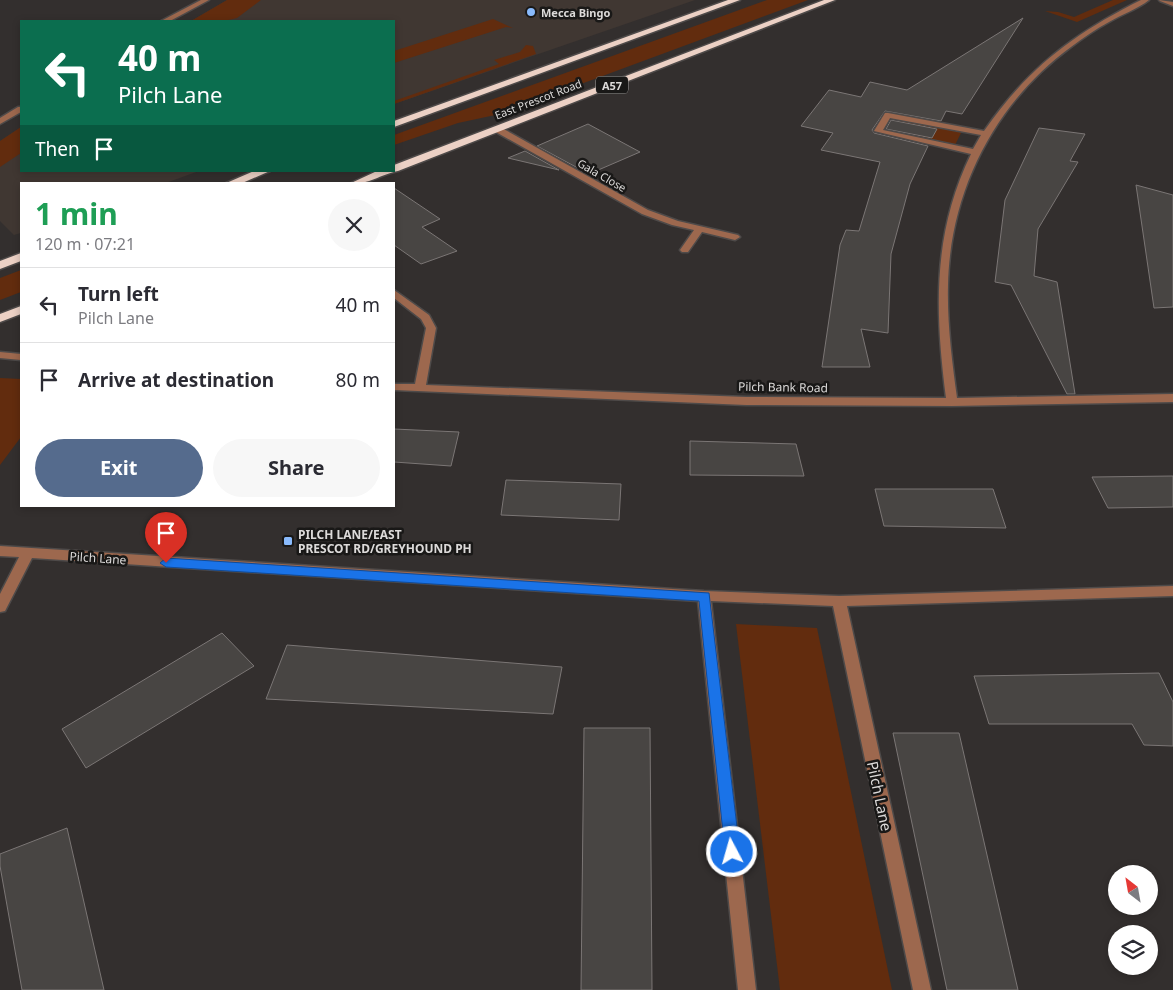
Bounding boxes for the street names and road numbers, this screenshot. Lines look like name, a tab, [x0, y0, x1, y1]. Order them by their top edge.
street label: East Prescot Road	[492, 76, 584, 122]
road number: A57	[596, 76, 628, 94]
street label: Gala Close	[575, 155, 629, 195]
street label: Pilch Bank Road	[738, 378, 828, 396]
street label: Pilch Lane	[69, 548, 127, 568]
street label: Pilch Lane	[863, 759, 897, 833]

